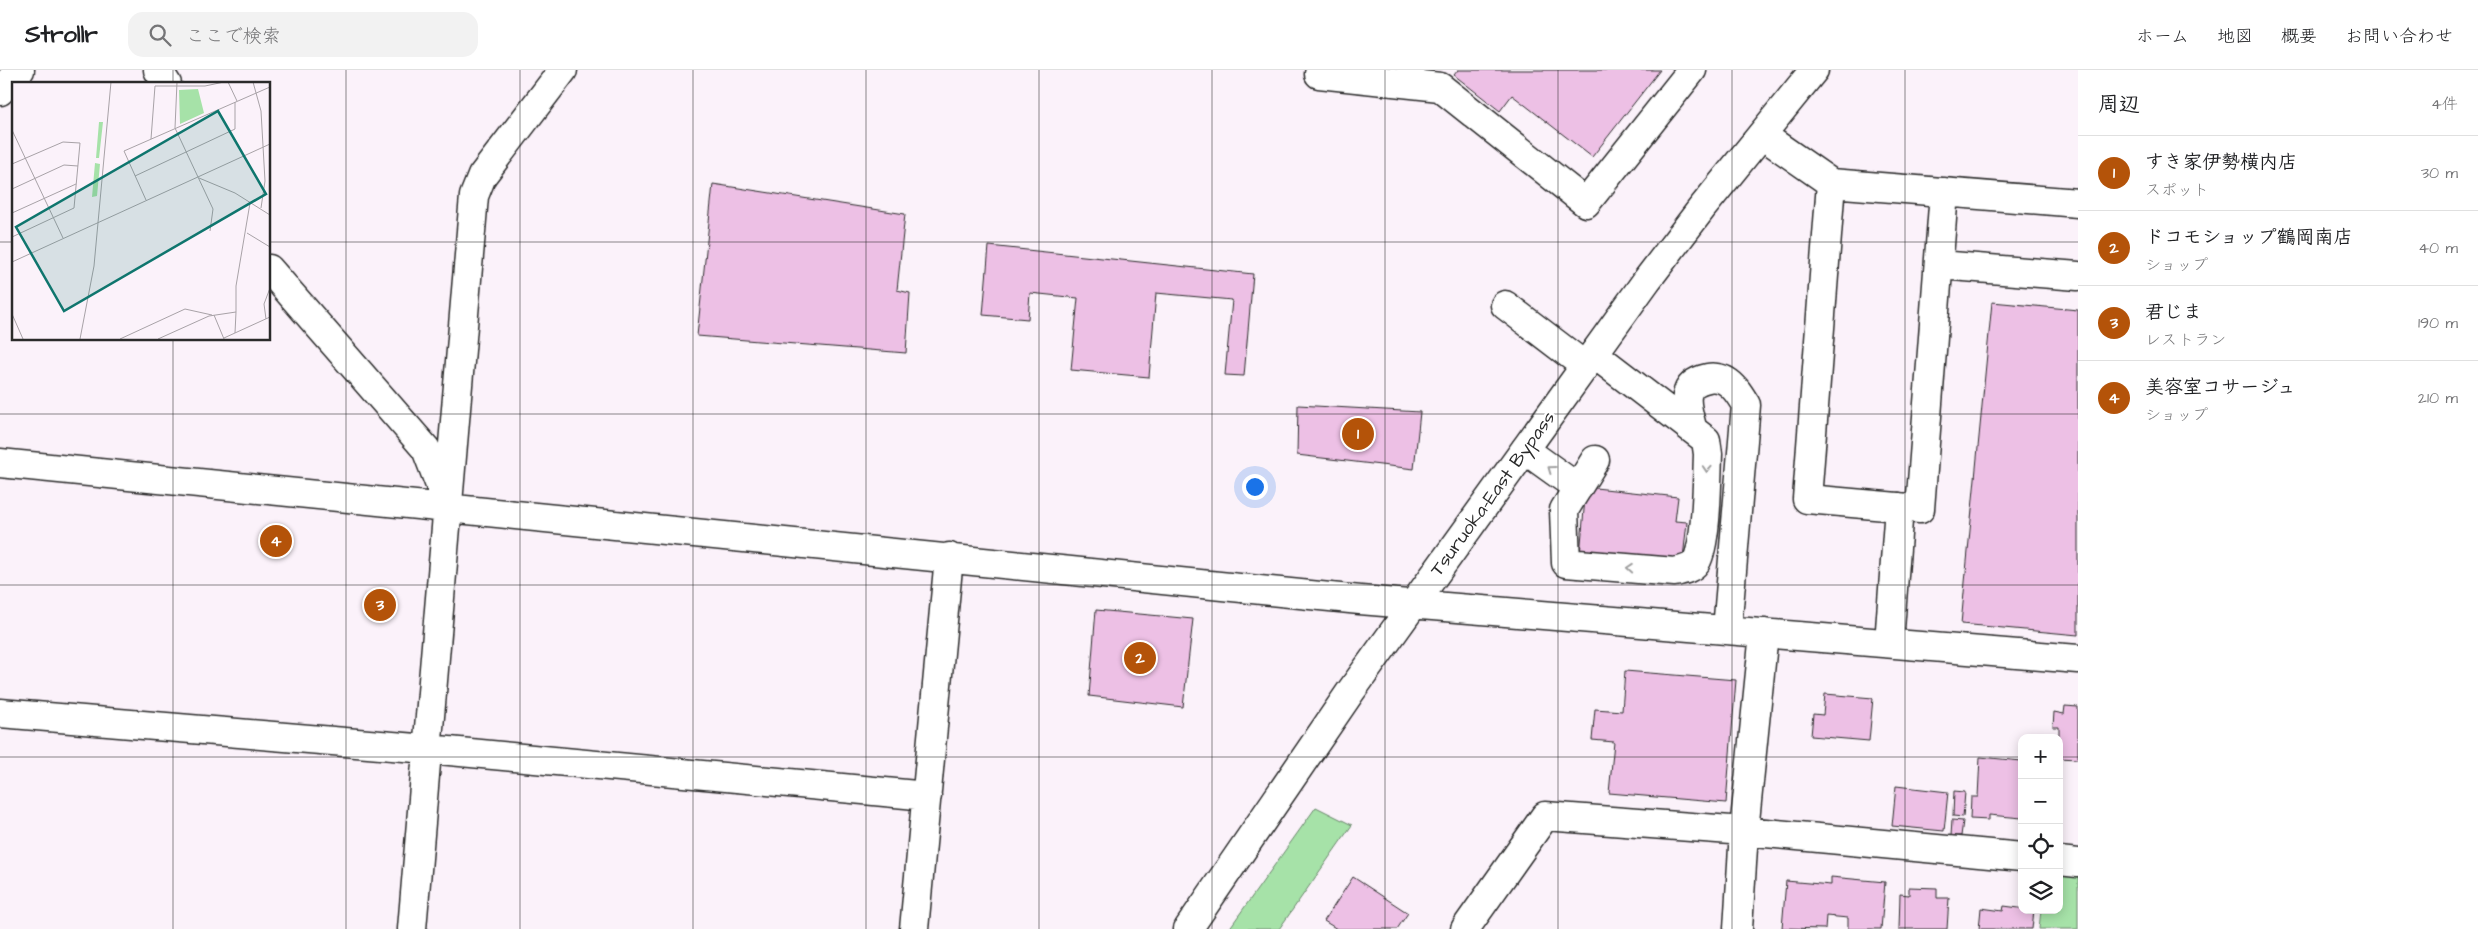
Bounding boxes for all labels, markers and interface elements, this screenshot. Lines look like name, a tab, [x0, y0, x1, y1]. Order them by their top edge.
search box	[128, 12, 478, 57]
text: Strollr	[25, 18, 98, 52]
icon: search	[146, 21, 174, 49]
text: ここで検索	[186, 23, 281, 50]
text: ホーム	[2136, 24, 2189, 49]
text: 地図	[2217, 24, 2253, 49]
text: 概要	[2281, 24, 2317, 49]
text: お問い合わせ	[2345, 24, 2453, 49]
inset map	[12, 82, 270, 340]
text: 周辺	[2098, 90, 2140, 119]
text: 4件	[2431, 93, 2458, 115]
text: すき家伊勢横内店	[2145, 149, 2297, 176]
text: 1	[2113, 162, 2115, 184]
text: 30 m	[2421, 162, 2458, 184]
text: スポット	[2145, 179, 2209, 201]
text: ドコモショップ鶴岡南店	[2145, 224, 2352, 251]
text: 2	[2109, 237, 2119, 259]
text: 40 m	[2418, 237, 2458, 259]
text: ショップ	[2145, 254, 2208, 276]
text: 君じま	[2145, 299, 2202, 326]
text: 3	[2110, 312, 2118, 334]
text: 190 m	[2418, 312, 2458, 334]
text: レストラン	[2145, 329, 2226, 351]
text: 美容室コサージュ	[2145, 374, 2296, 401]
text: 4	[2109, 387, 2119, 409]
text: 210 m	[2418, 387, 2458, 409]
text: ショップ	[2145, 404, 2208, 426]
street label: Tsuruoka-East Bypass	[1424, 406, 1563, 583]
pin: 1	[1342, 415, 1374, 453]
one-way arrow	[1547, 466, 1557, 475]
one-way arrow	[1702, 466, 1713, 474]
your location	[1242, 474, 1268, 500]
pin: 4	[260, 522, 292, 560]
one-way arrow	[1626, 563, 1634, 574]
pin: 3	[364, 586, 396, 624]
pin: 2	[1124, 639, 1156, 677]
map controls	[2018, 734, 2063, 914]
button: +	[2018, 734, 2063, 779]
button: −	[2018, 779, 2063, 824]
button: locate	[2018, 824, 2063, 869]
button: layers	[2018, 869, 2063, 914]

